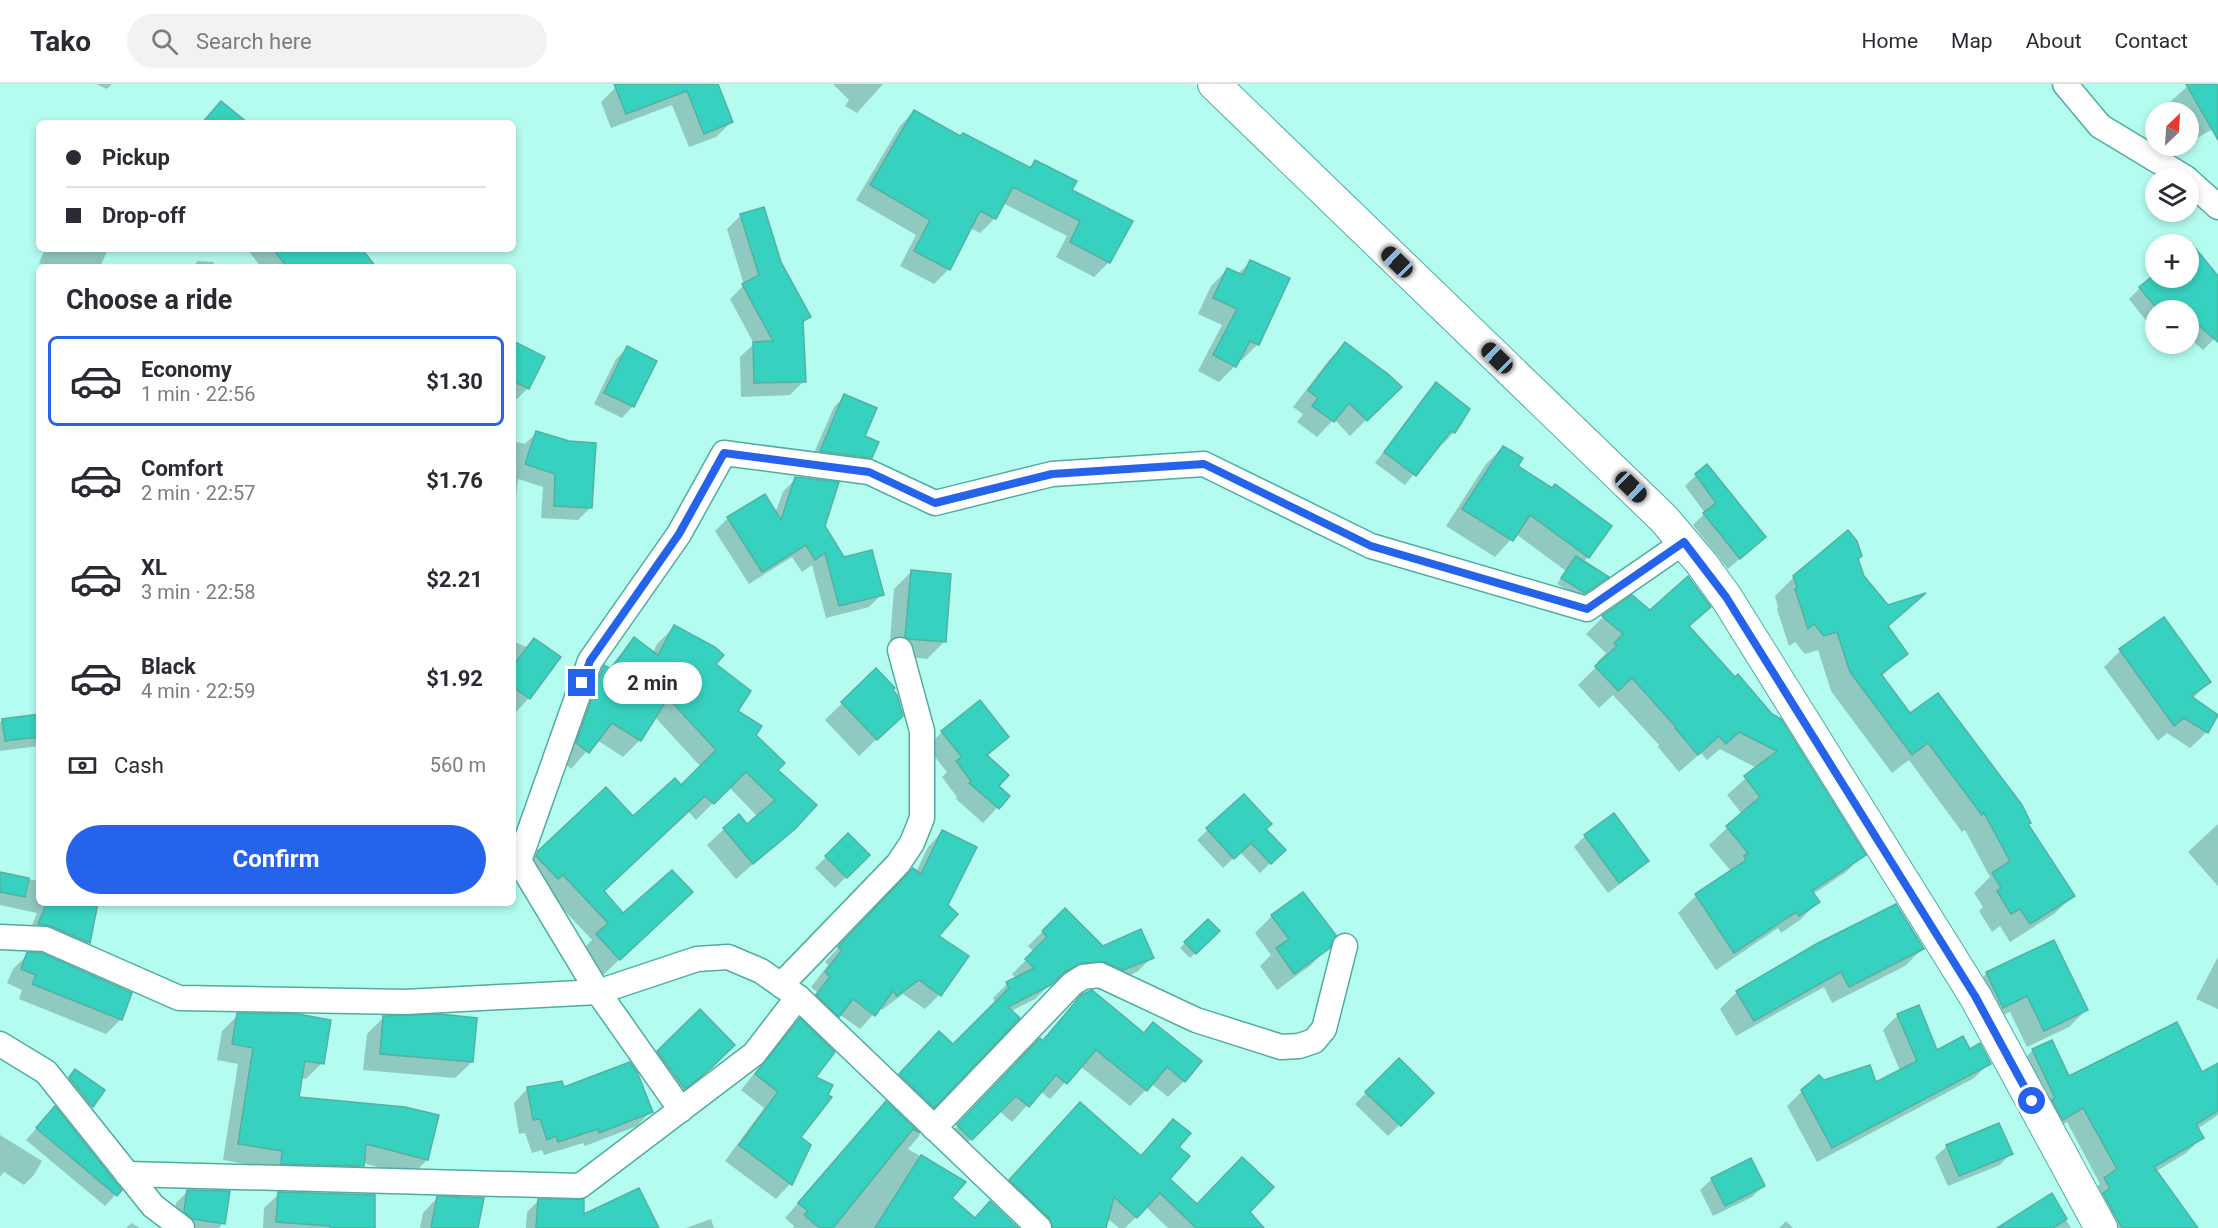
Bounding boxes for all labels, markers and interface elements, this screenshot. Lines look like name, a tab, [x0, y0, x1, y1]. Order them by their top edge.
search box	[127, 14, 547, 68]
text: Tako	[30, 25, 91, 58]
icon: search	[148, 25, 181, 58]
text: Search here	[196, 29, 312, 54]
text: Home	[1862, 29, 1918, 53]
text: Map	[1951, 29, 1993, 53]
text: About	[2026, 29, 2082, 53]
text: Contact	[2115, 29, 2188, 53]
north arrow	[2145, 102, 2199, 156]
map controls	[2145, 102, 2199, 354]
text: Pickup	[102, 145, 170, 170]
button: layers	[2145, 168, 2199, 222]
text: Drop-off	[102, 203, 186, 228]
button: +	[2145, 234, 2199, 288]
car	[1378, 243, 1416, 281]
text: Choose a ride	[66, 284, 232, 316]
button: −	[2145, 300, 2199, 354]
car	[1478, 339, 1516, 377]
icon: car	[69, 354, 123, 408]
text: Economy	[141, 357, 232, 382]
text: $1.30	[426, 369, 483, 394]
text: 1 min · 22:56	[141, 382, 256, 406]
icon: car	[69, 453, 123, 507]
text: Comfort	[141, 456, 223, 481]
text: $1.76	[426, 468, 483, 493]
car	[1612, 468, 1650, 506]
text: 2 min · 22:57	[141, 481, 256, 505]
icon: car	[69, 552, 123, 606]
text: XL	[141, 555, 167, 580]
text: $2.21	[426, 567, 483, 592]
text: 3 min · 22:58	[141, 580, 256, 604]
icon: car	[69, 651, 123, 705]
text: Black	[141, 654, 196, 679]
callout: 2 min	[603, 662, 702, 704]
text: $1.92	[426, 666, 483, 691]
route end	[568, 669, 595, 696]
text: 2 min	[627, 671, 678, 695]
text: 4 min · 22:59	[141, 679, 256, 703]
icon: cash	[66, 749, 99, 782]
text: Cash	[114, 753, 164, 778]
text: 560 m	[430, 753, 486, 777]
button: Confirm	[66, 825, 486, 894]
route start	[2018, 1087, 2045, 1114]

